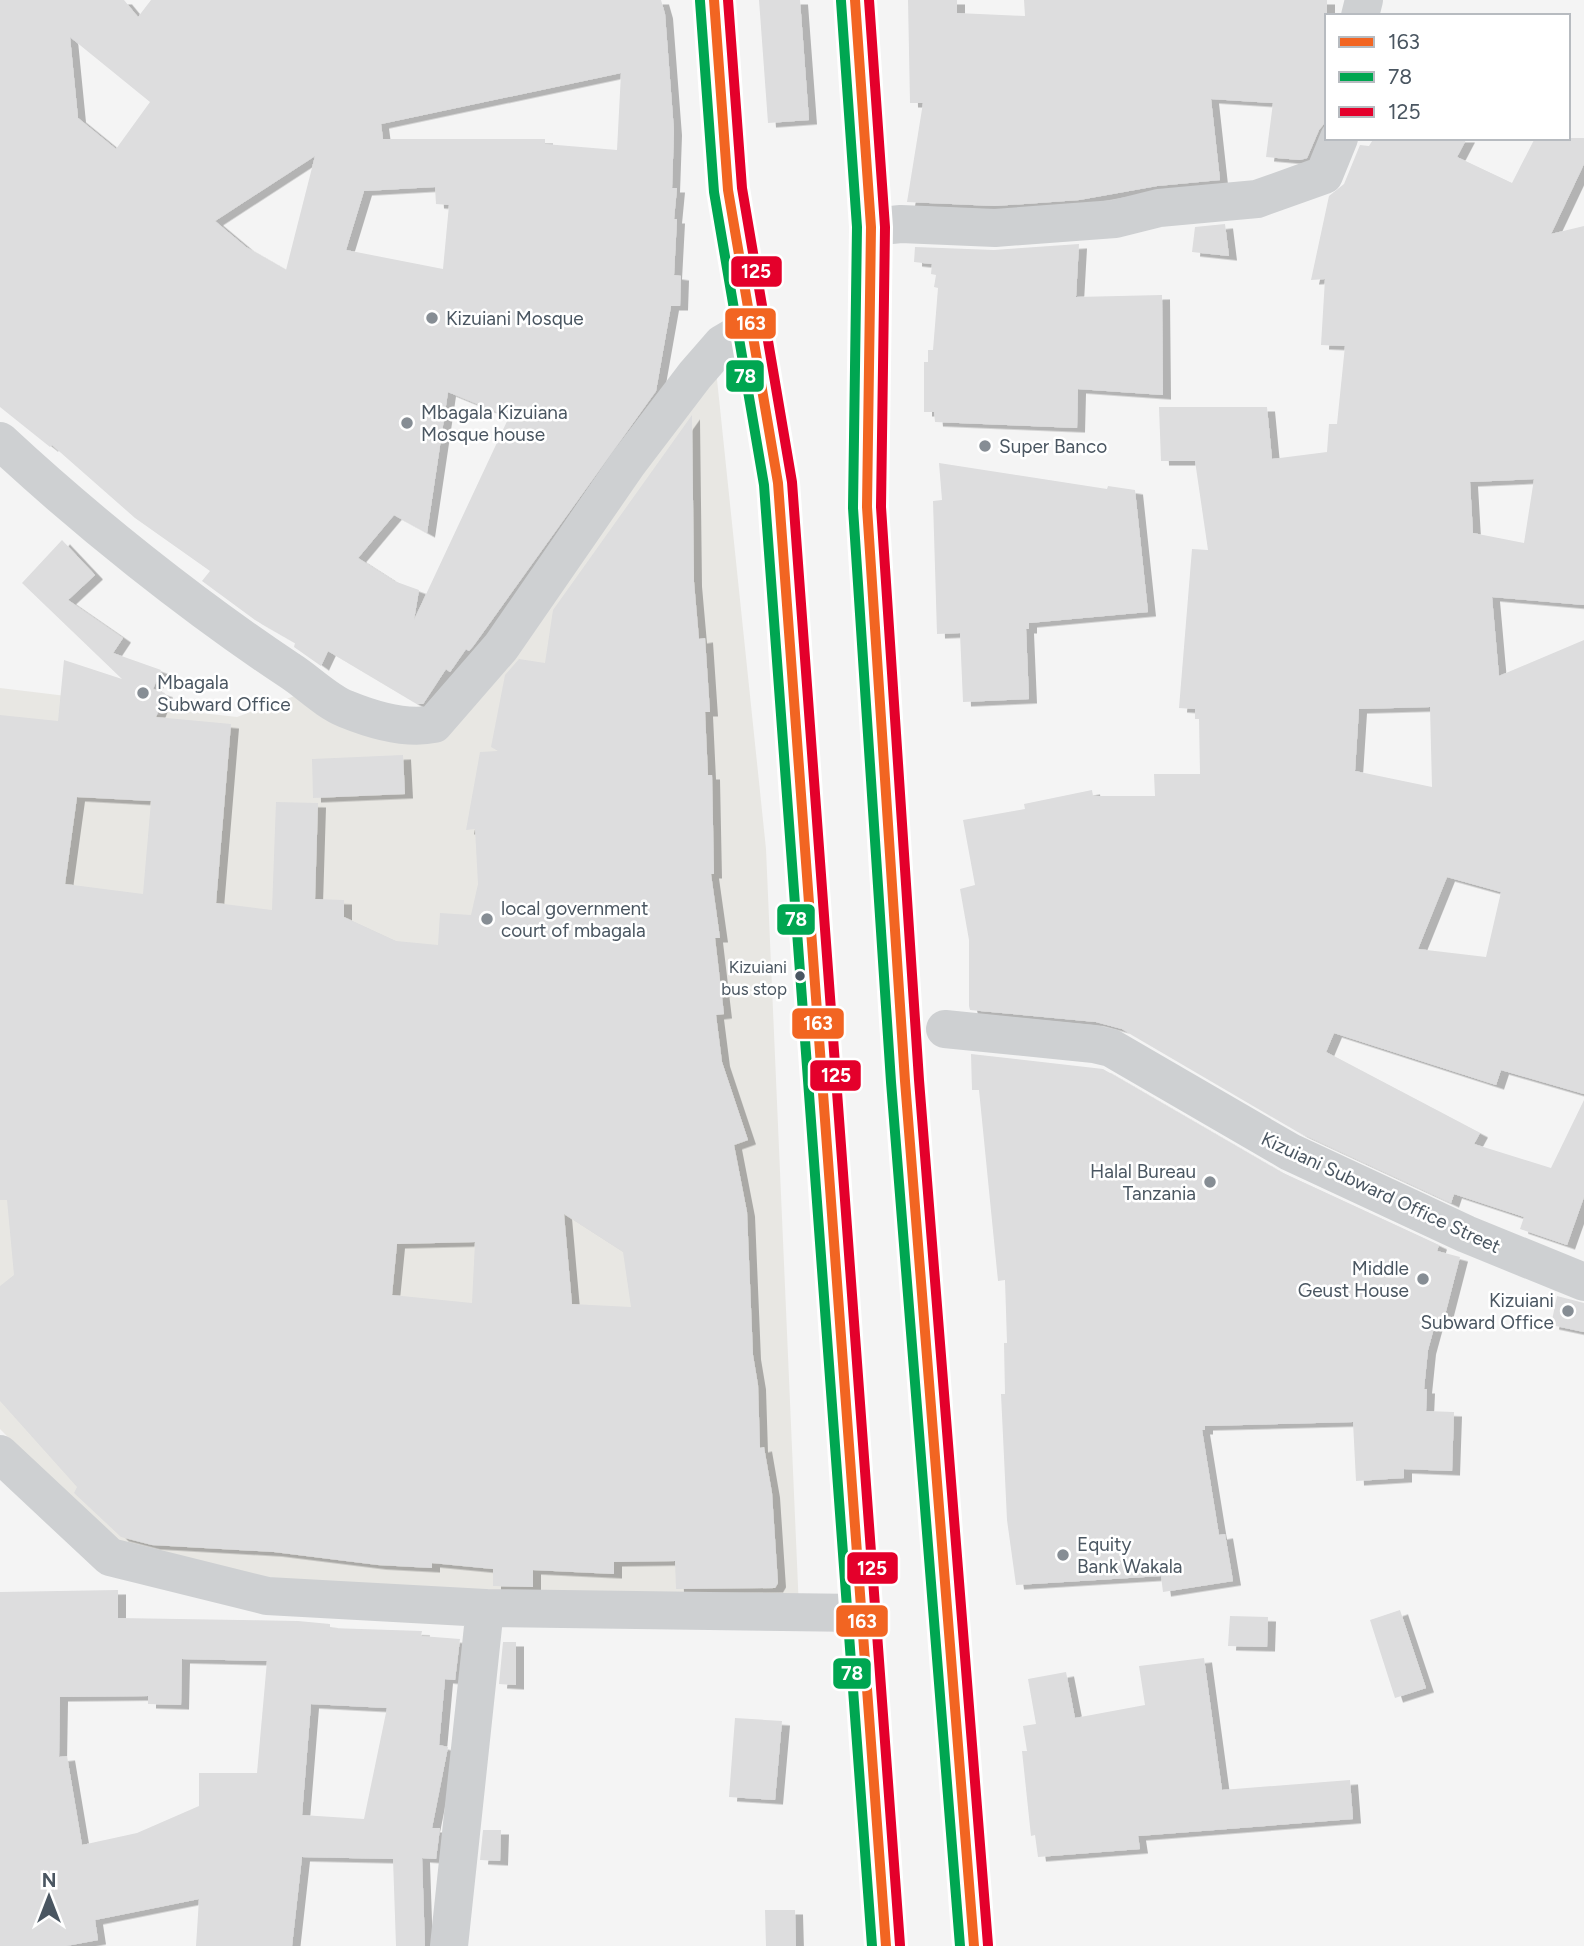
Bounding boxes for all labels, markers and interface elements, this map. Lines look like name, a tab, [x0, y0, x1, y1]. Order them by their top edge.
legend	[1325, 14, 1570, 140]
text: 163	[1388, 29, 1420, 54]
text: 78	[1388, 64, 1412, 89]
text: 125	[1388, 99, 1421, 124]
line badge: 125	[730, 255, 783, 288]
text: 125	[741, 260, 771, 283]
place label: Kizuiani Mosque	[446, 307, 584, 330]
line badge: 163	[724, 307, 777, 340]
marker: Kizuiani Mosque	[424, 310, 440, 326]
text: 163	[736, 312, 766, 335]
line badge: 78	[725, 359, 765, 393]
text: 78	[734, 365, 756, 388]
place label: Mbagala Kizuiana Mosque house	[421, 401, 568, 446]
marker: Mbagala Kizuiana Mosque house	[399, 415, 415, 431]
place label: Super Banco	[999, 435, 1107, 458]
marker: Super Banco	[977, 438, 993, 454]
place label: Mbagala Subward Office	[157, 671, 291, 716]
marker: Mbagala Subward Office	[135, 685, 151, 701]
place label: local government court of mbagala	[501, 897, 648, 942]
line badge: 78	[776, 903, 816, 936]
text: 78	[785, 908, 807, 931]
marker: local government court of mbagala	[479, 911, 495, 927]
place label: Kizuiani bus stop	[721, 957, 787, 999]
marker: Kizuiani bus stop	[793, 969, 807, 983]
line badge: 163	[791, 1007, 845, 1040]
text: 163	[803, 1012, 833, 1035]
line badge: 125	[809, 1059, 862, 1092]
text: 125	[821, 1064, 851, 1087]
street label: Kizuiani Subward Office Street	[1258, 1127, 1504, 1258]
place label: Halal Bureau Tanzania	[1090, 1160, 1196, 1205]
marker: Halal Bureau Tanzania	[1202, 1174, 1218, 1190]
place label: Middle Geust House	[1298, 1257, 1409, 1302]
marker: Middle Geust House	[1415, 1271, 1431, 1287]
place label: Kizuiani Subward Office	[1420, 1289, 1554, 1334]
marker: Kizuiani Subward Office	[1560, 1303, 1576, 1319]
place label: Equity Bank Wakala	[1077, 1533, 1183, 1578]
marker: Equity Bank Wakala	[1055, 1547, 1071, 1563]
line badge: 125	[846, 1551, 899, 1585]
text: 125	[857, 1557, 887, 1580]
line badge: 163	[835, 1604, 889, 1638]
text: 163	[847, 1610, 877, 1633]
line badge: 78	[832, 1657, 872, 1690]
text: 78	[841, 1662, 863, 1685]
north arrow	[14, 1862, 84, 1932]
text: N	[42, 1869, 56, 1892]

